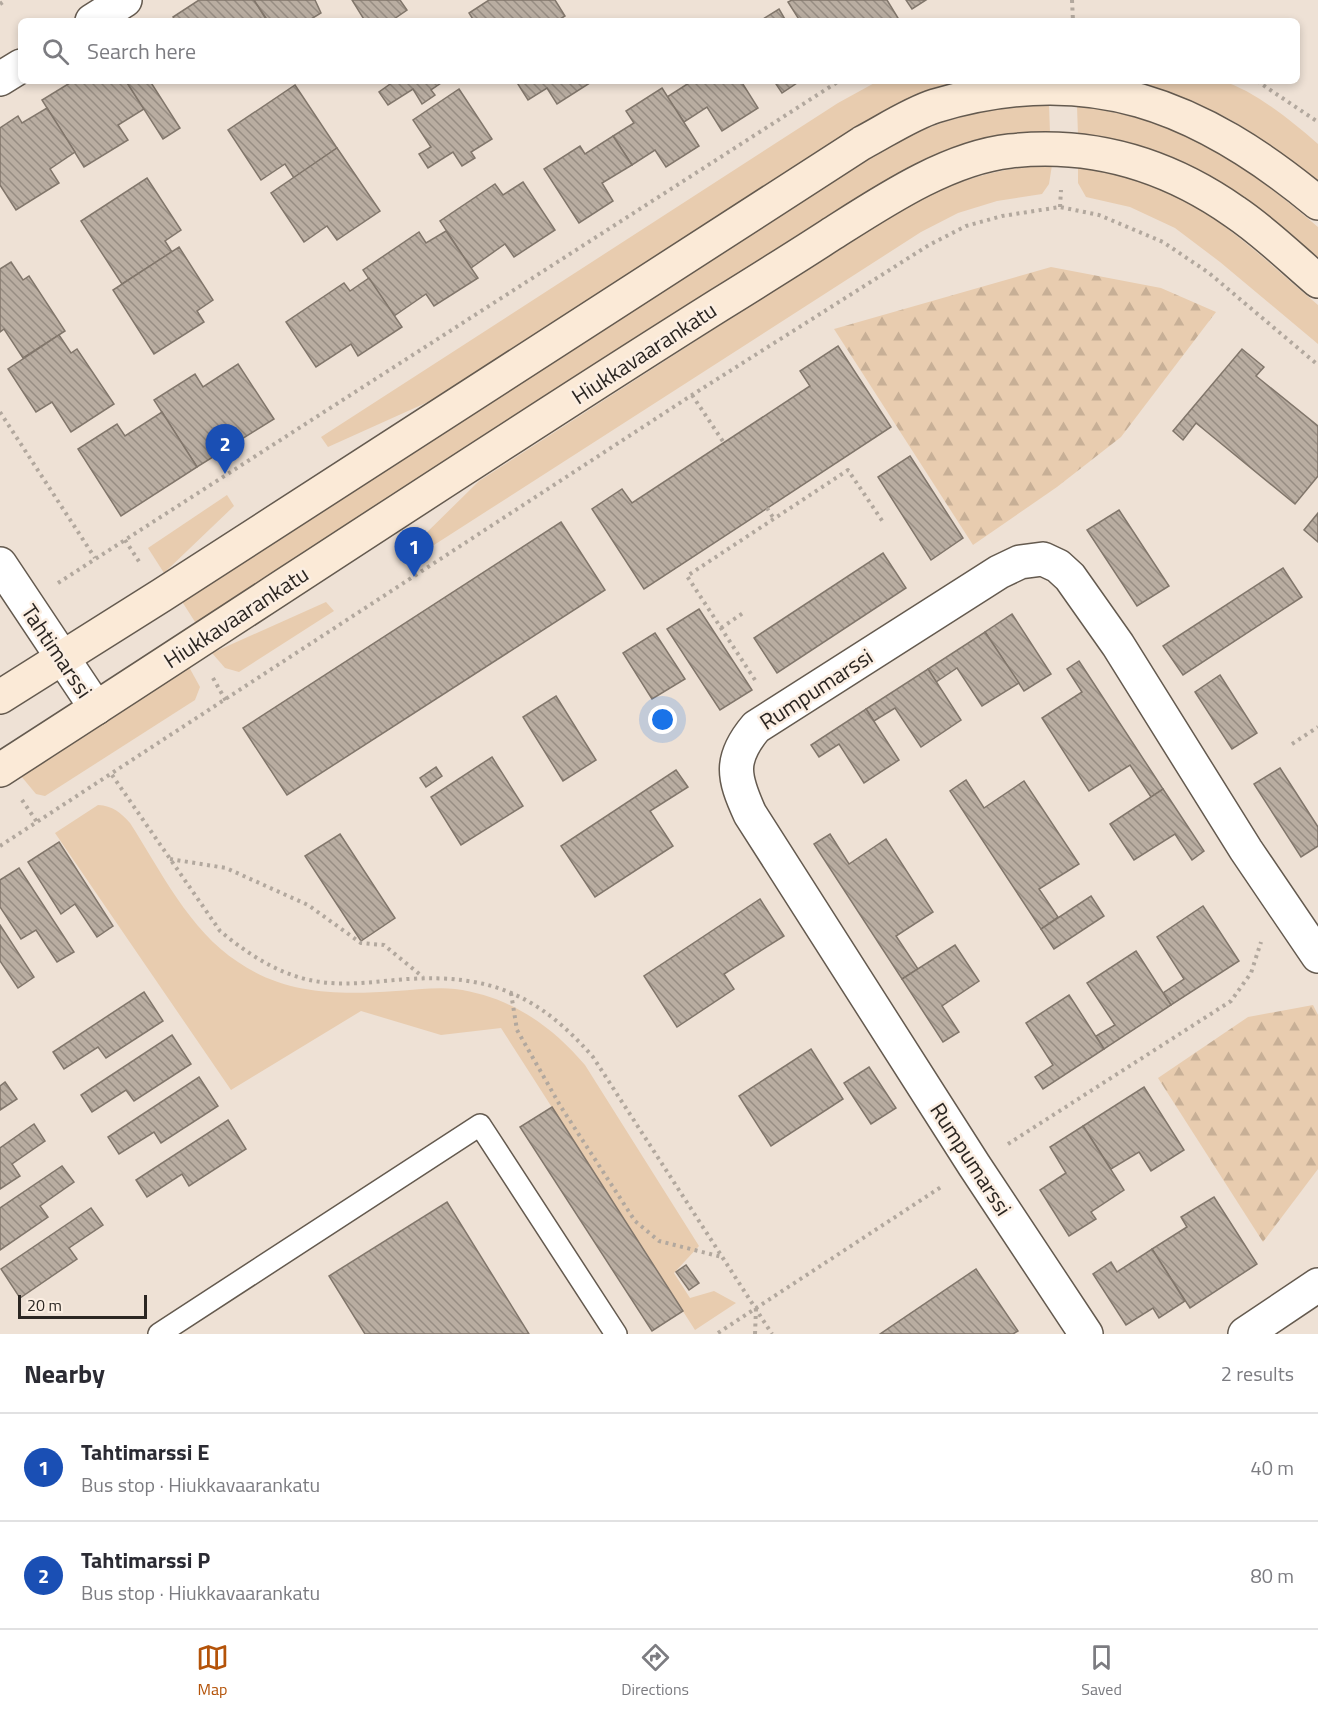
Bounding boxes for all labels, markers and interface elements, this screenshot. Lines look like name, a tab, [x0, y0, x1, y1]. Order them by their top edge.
search box	[18, 18, 1300, 84]
text: Search here	[87, 34, 196, 68]
icon: search	[39, 35, 72, 68]
street label: Hiukkavaarankatu	[565, 293, 723, 413]
pin: 2	[206, 424, 244, 474]
pin: 1	[394, 528, 434, 577]
street label: Hiukkavaarankatu	[157, 557, 315, 677]
street label: Tahtimarssi	[13, 597, 101, 705]
street label: Rumpumarssi	[753, 640, 879, 738]
your location	[648, 705, 677, 734]
street label: Rumpumarssi	[922, 1096, 1020, 1222]
scale bar	[18, 1292, 147, 1320]
text: 20 m	[27, 1293, 62, 1317]
text: Nearby	[24, 1354, 105, 1393]
text: 2 results	[1221, 1358, 1294, 1389]
text: Tahtimarssi E	[81, 1435, 209, 1469]
text: 1	[38, 1452, 49, 1483]
text: 40 m	[1250, 1452, 1294, 1483]
text: Bus stop · Hiukkavaarankatu	[81, 1469, 320, 1500]
text: Tahtimarssi P	[81, 1543, 210, 1577]
text: 2	[38, 1560, 49, 1591]
text: 80 m	[1250, 1560, 1294, 1591]
text: Bus stop · Hiukkavaarankatu	[81, 1577, 320, 1608]
tab: Map	[196, 1641, 229, 1701]
tab: Directions	[621, 1641, 689, 1701]
tab: Saved	[1081, 1641, 1122, 1701]

